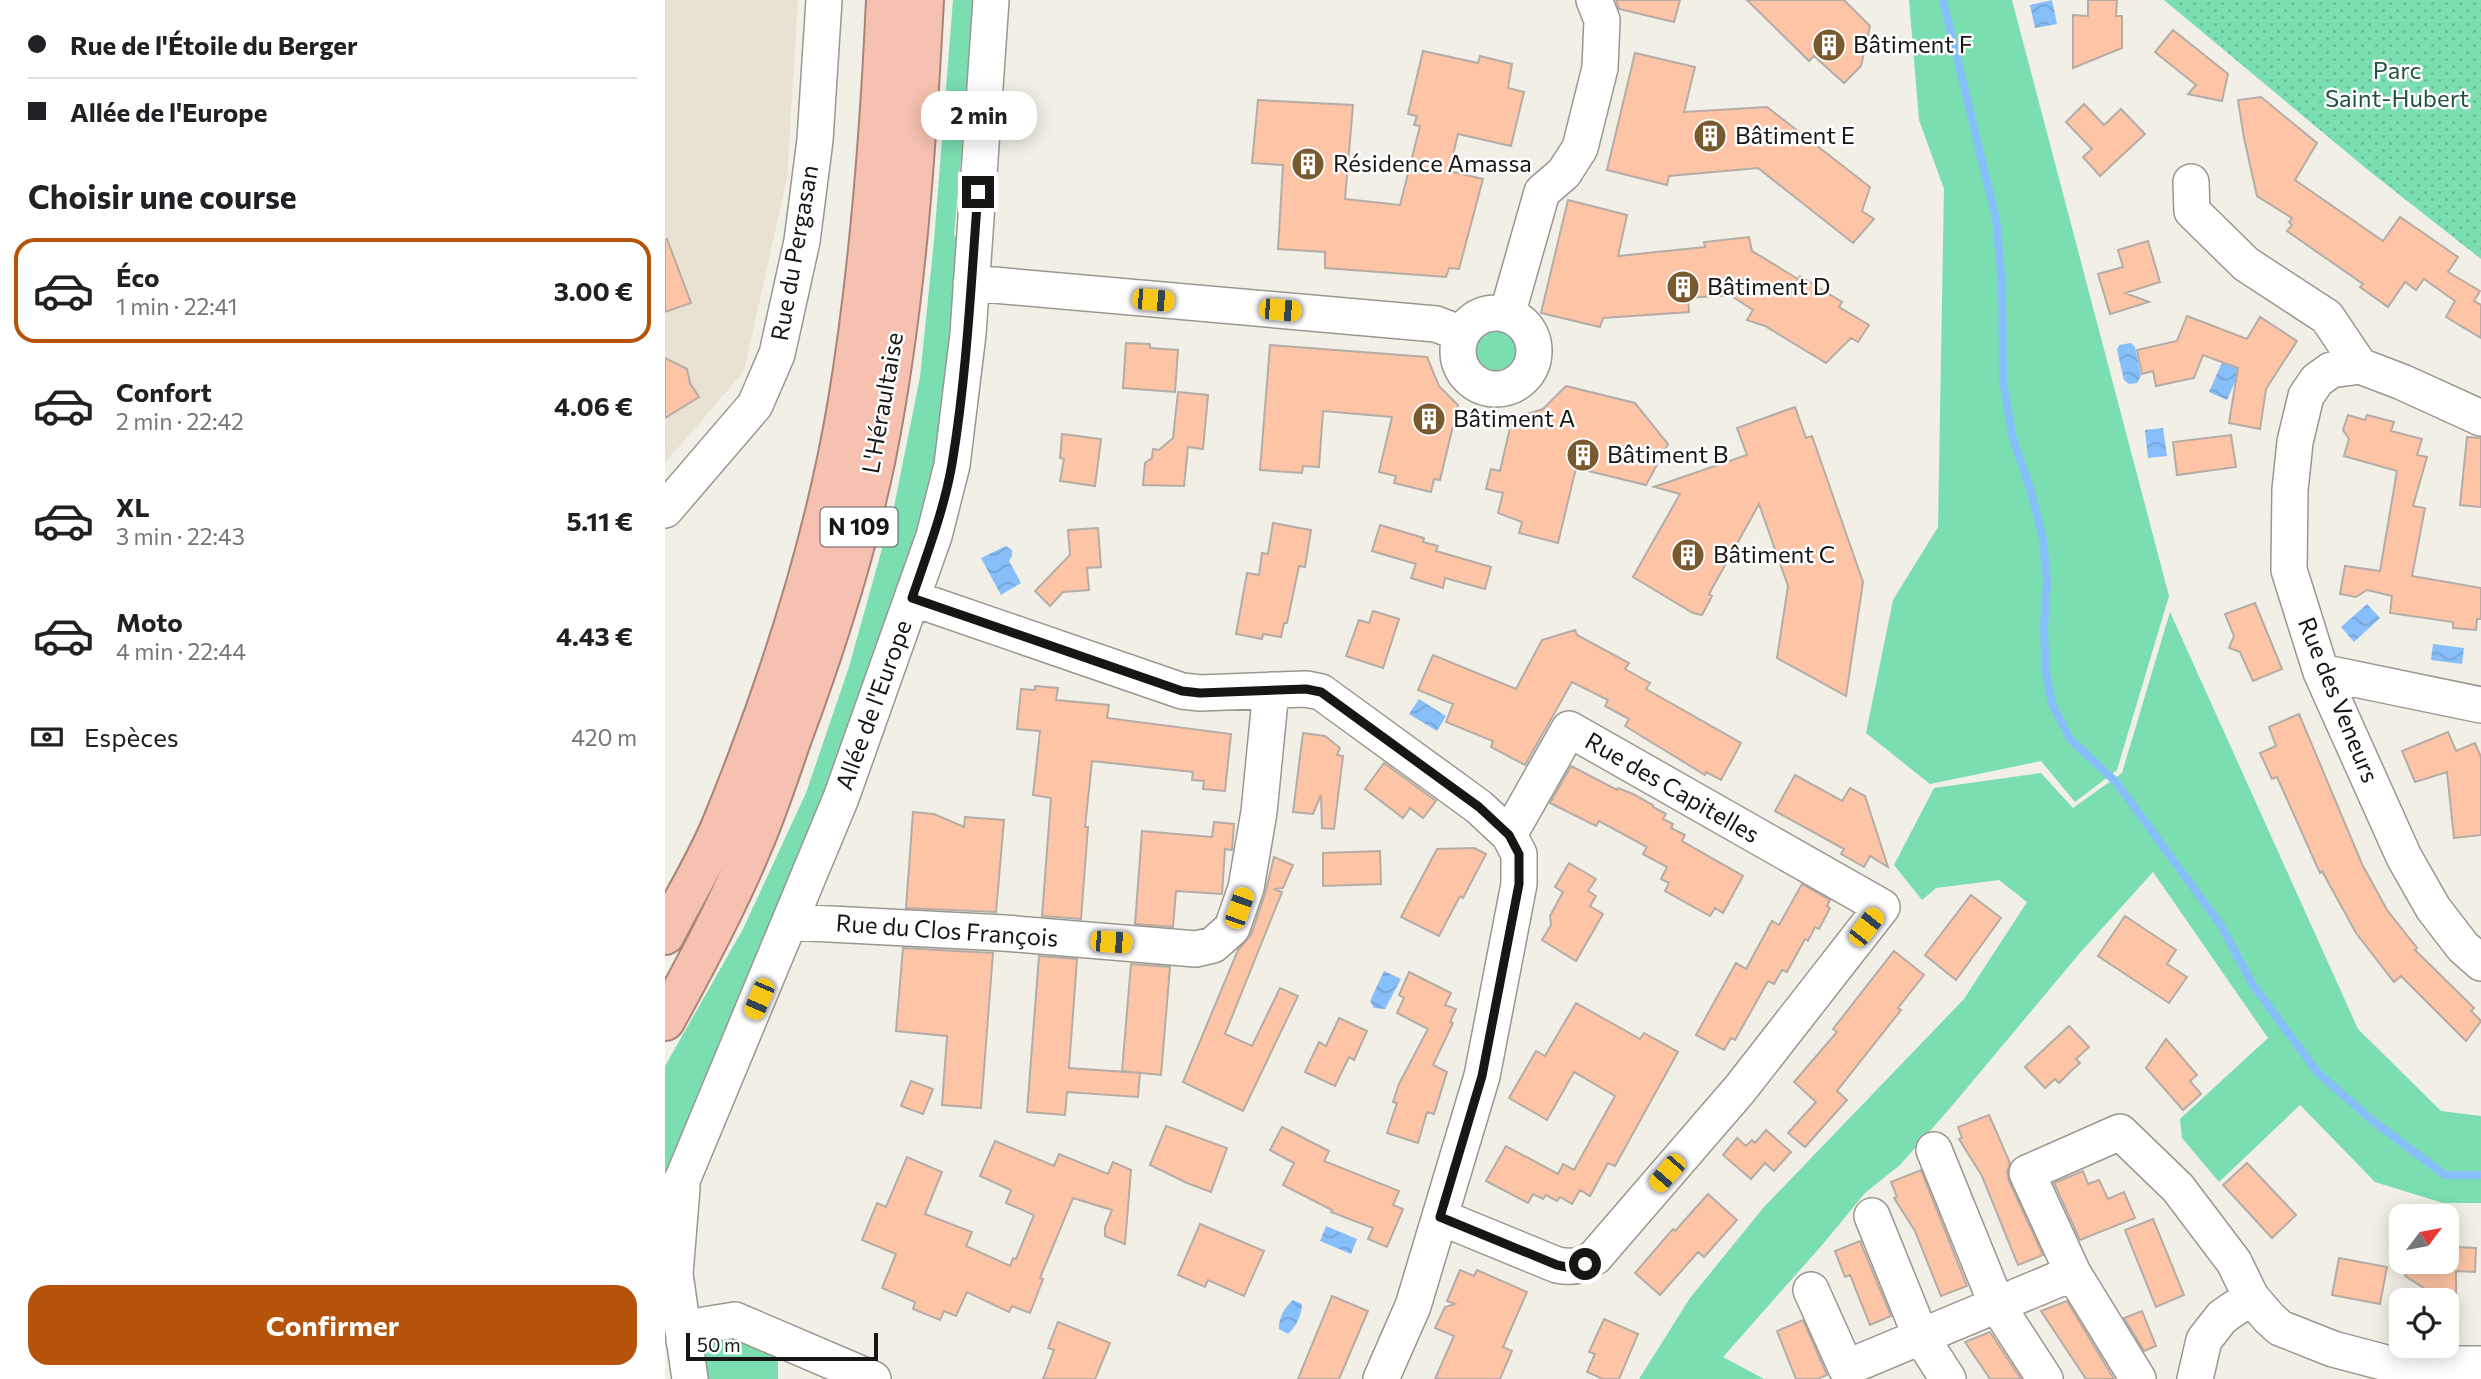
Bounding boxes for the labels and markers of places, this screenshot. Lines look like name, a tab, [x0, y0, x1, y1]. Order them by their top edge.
building icon: Bâtiment F	[1810, 26, 1848, 64]
place label: Bâtiment F	[1853, 29, 1973, 58]
building icon: Bâtiment E	[1691, 117, 1729, 155]
place label: Bâtiment E	[1735, 120, 1855, 149]
building icon: Résidence Amassa	[1289, 145, 1327, 183]
place label: Résidence Amassa	[1333, 148, 1532, 177]
building icon: Bâtiment D	[1664, 268, 1702, 306]
place label: Bâtiment D	[1707, 271, 1830, 300]
building icon: Bâtiment A	[1410, 400, 1448, 438]
place label: Bâtiment A	[1453, 403, 1575, 432]
building icon: Bâtiment B	[1564, 436, 1602, 474]
place label: Bâtiment B	[1607, 439, 1728, 468]
building icon: Bâtiment C	[1669, 536, 1707, 574]
place label: Bâtiment C	[1713, 539, 1835, 568]

